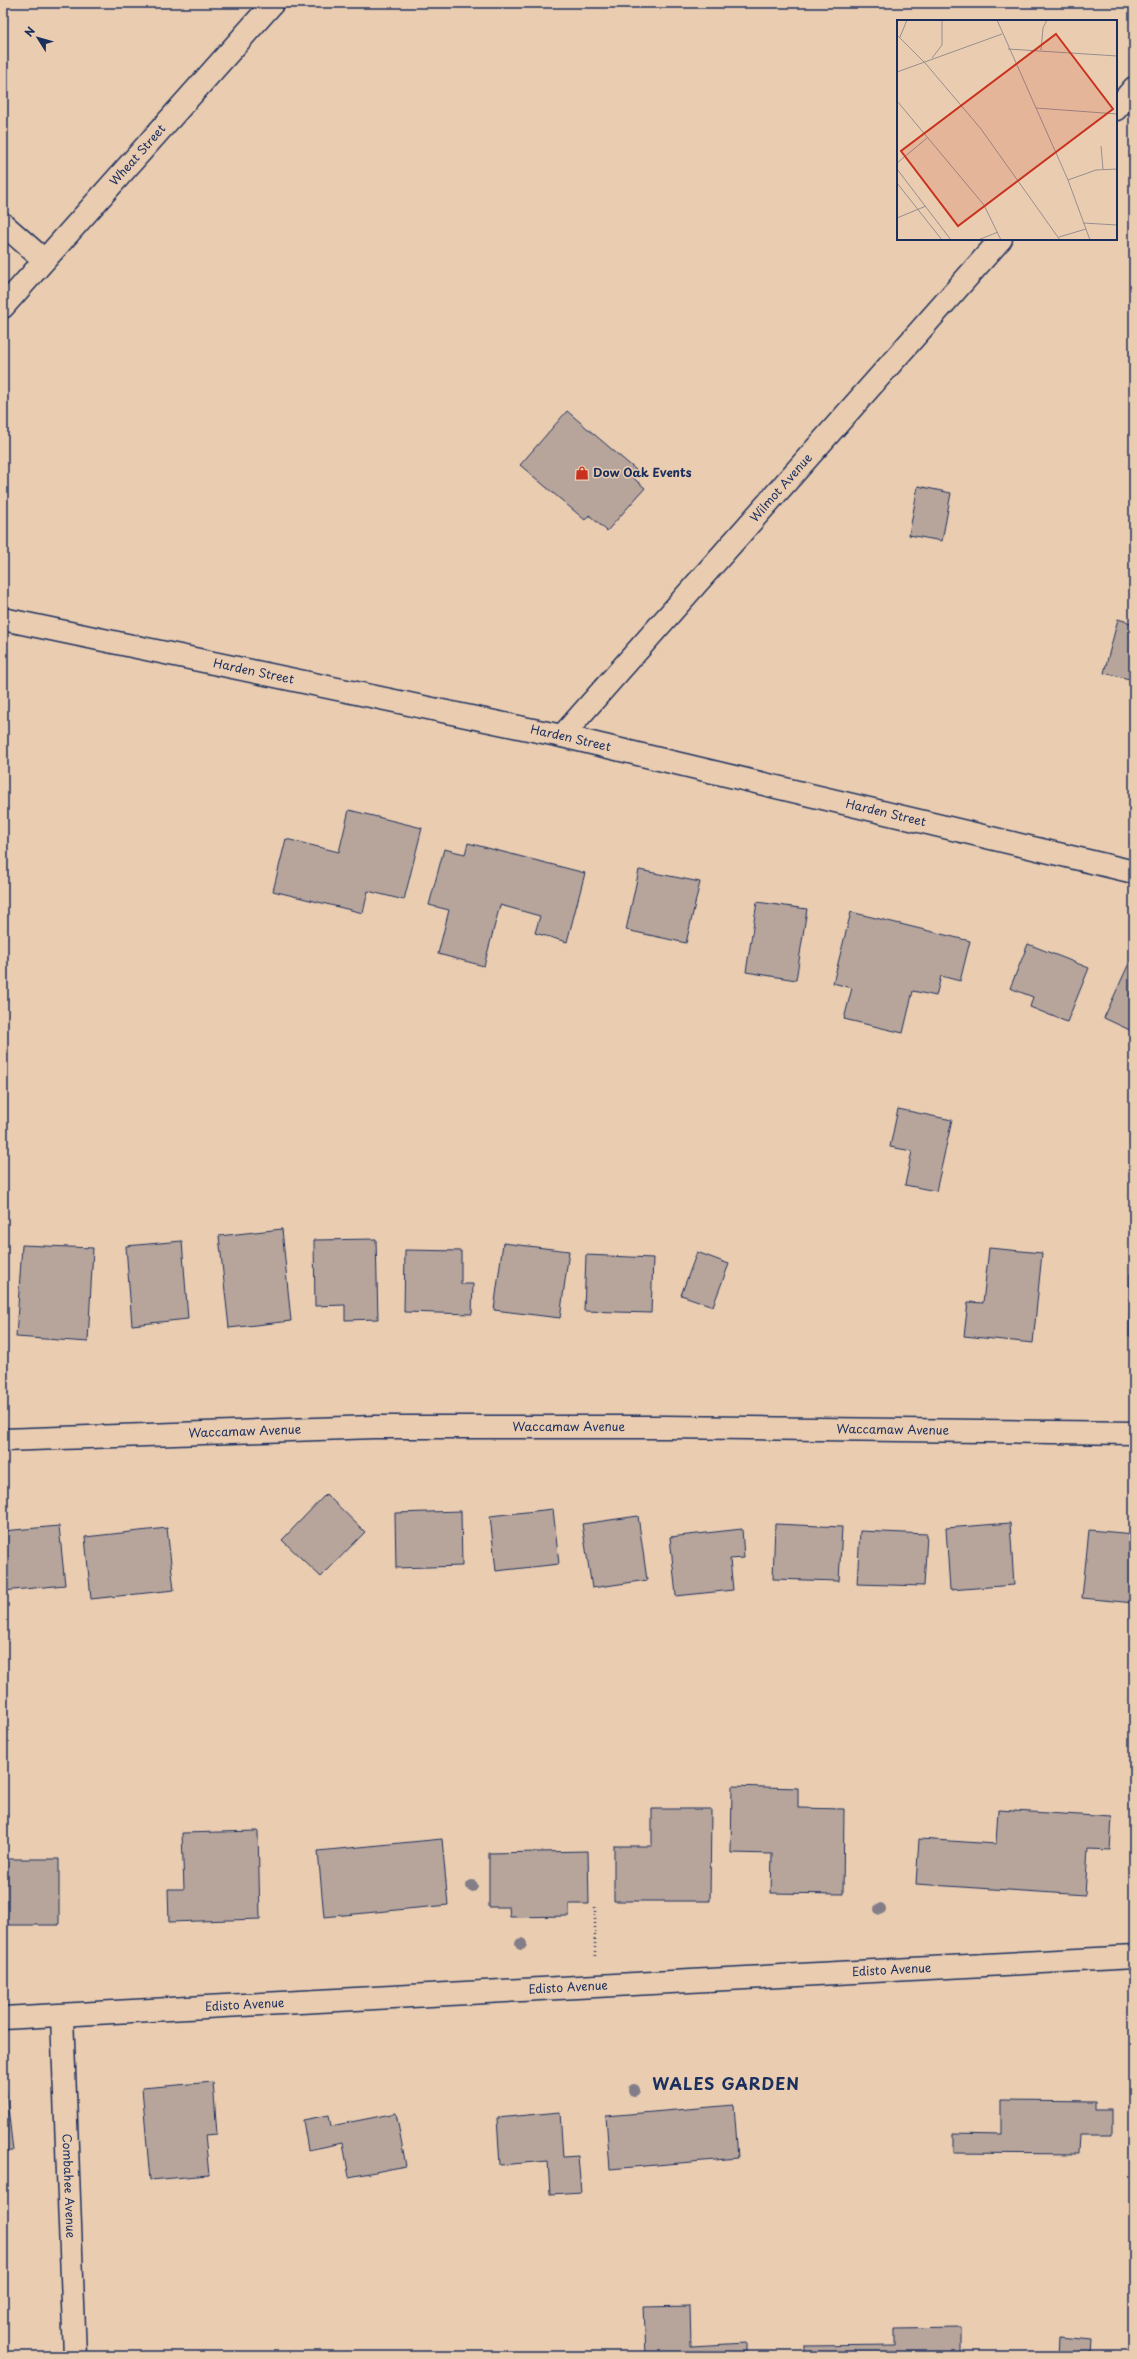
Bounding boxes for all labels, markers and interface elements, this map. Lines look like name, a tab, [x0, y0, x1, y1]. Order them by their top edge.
north arrow	[18, 18, 58, 58]
inset map	[897, 20, 1117, 240]
text: N	[20, 23, 39, 40]
street label: Wheat Street	[105, 120, 169, 189]
street label: Wilmot Avenue	[745, 448, 816, 526]
place label: Dow Oak Events	[593, 463, 692, 481]
shop icon: Dow Oak Events	[574, 465, 590, 481]
street label: Harden Street	[212, 653, 296, 688]
street label: Harden Street	[529, 720, 613, 755]
street label: Harden Street	[844, 794, 928, 830]
street label: Waccamaw Avenue	[513, 1417, 625, 1435]
street label: Waccamaw Avenue	[836, 1419, 950, 1439]
street label: Waccamaw Avenue	[188, 1420, 302, 1441]
street label: Edisto Avenue	[851, 1958, 932, 1980]
street label: Edisto Avenue	[528, 1975, 609, 1998]
street label: Edisto Avenue	[204, 1993, 285, 2015]
district label: WALES GARDEN	[652, 2071, 800, 2095]
street label: Combahee Avenue	[59, 2133, 81, 2239]

